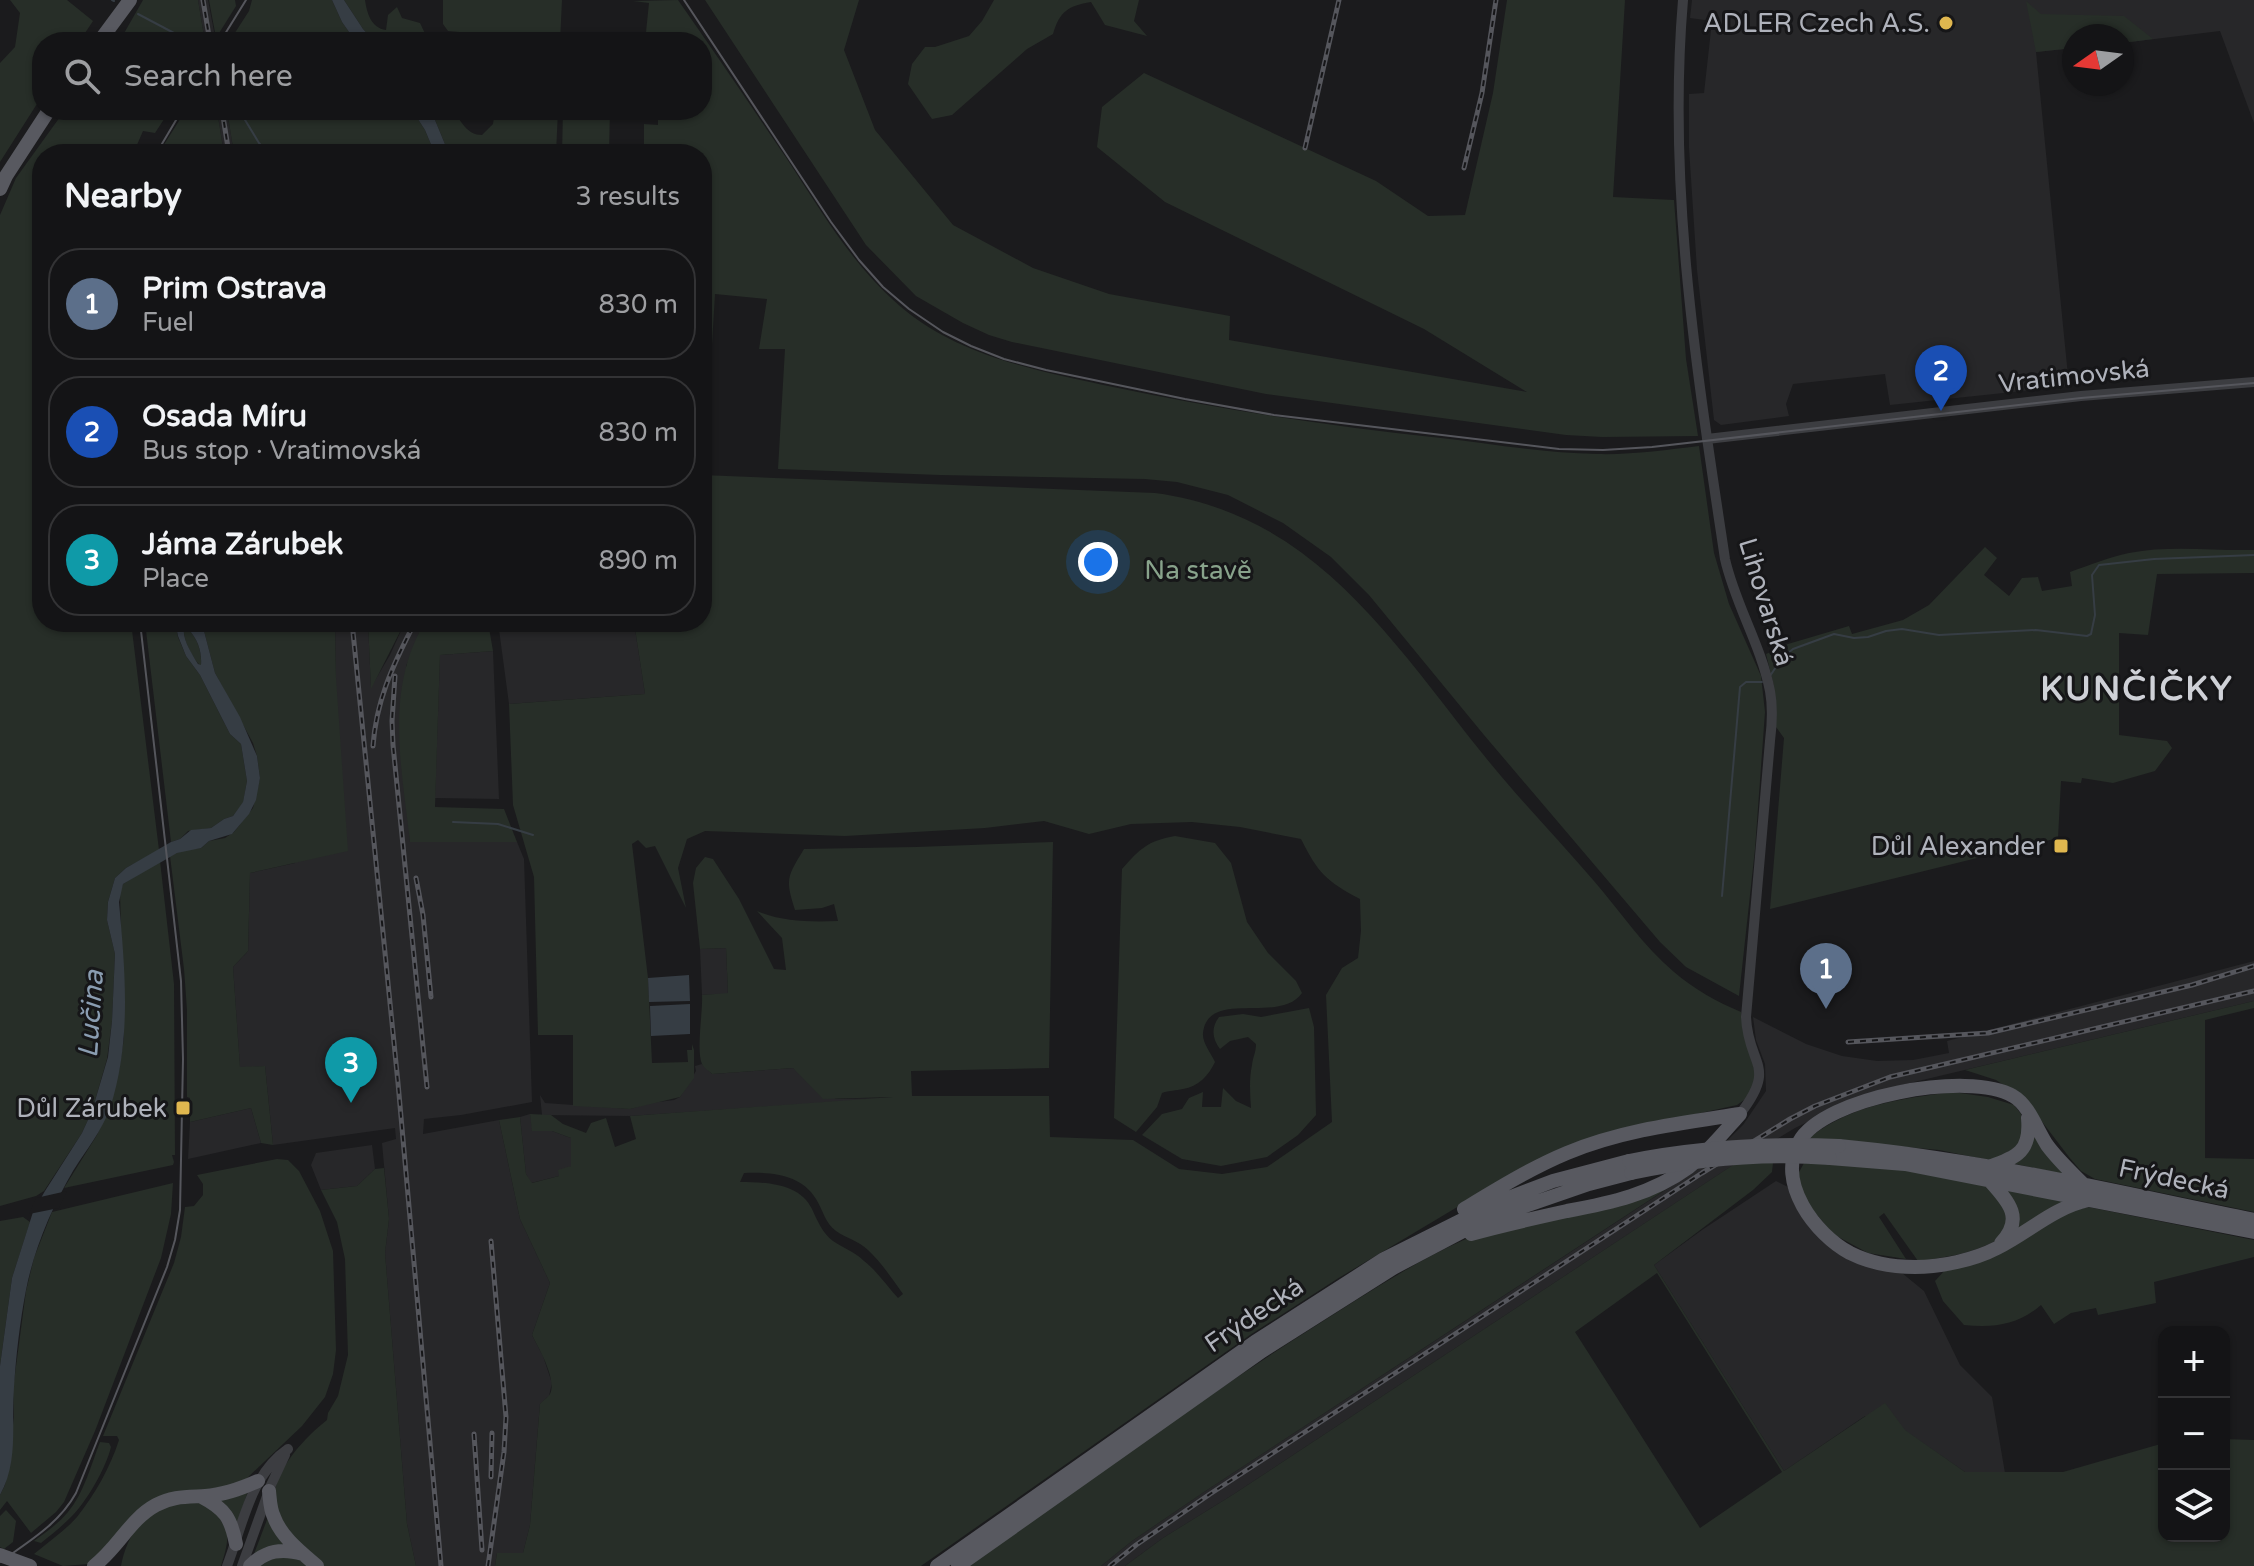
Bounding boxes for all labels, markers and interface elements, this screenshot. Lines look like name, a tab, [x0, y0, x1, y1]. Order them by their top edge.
place label: ADLER Czech A.S.	[1703, 8, 1930, 39]
marker: ADLER Czech A.S.	[1937, 14, 1955, 32]
north arrow	[2062, 24, 2134, 96]
search box	[32, 32, 712, 120]
icon: search	[60, 54, 104, 98]
text: Search here	[124, 58, 293, 95]
text: Nearby	[64, 176, 182, 217]
text: 3 results	[575, 181, 680, 212]
text: Prim Ostrava	[142, 270, 327, 307]
text: 1	[84, 289, 100, 320]
text: 830 m	[598, 289, 678, 320]
text: Fuel	[142, 307, 194, 338]
pin: 2	[1915, 345, 1967, 411]
street label: Vratimovská	[1997, 353, 2151, 399]
text: Osada Míru	[142, 398, 307, 435]
text: 2	[84, 417, 100, 448]
text: 830 m	[598, 417, 678, 448]
text: Bus stop · Vratimovská	[142, 435, 421, 466]
text: Jáma Zárubek	[142, 526, 343, 563]
street label: Lihovarská	[1732, 534, 1800, 670]
your location	[1078, 542, 1118, 582]
text: 3	[84, 545, 100, 576]
text: 890 m	[598, 545, 678, 576]
park label: Na stavě	[1144, 555, 1252, 586]
text: Place	[142, 563, 209, 594]
district label: KUNČIČKY	[2040, 668, 2234, 710]
place label: Důl Alexander	[1871, 831, 2045, 862]
marker: Důl Alexander	[2052, 837, 2070, 855]
pin: 1	[1800, 943, 1852, 1009]
water label: Lučina	[71, 968, 111, 1059]
pin: 3	[325, 1037, 377, 1103]
place label: Důl Zárubek	[16, 1093, 167, 1124]
marker: Důl Zárubek	[174, 1099, 192, 1117]
street label: Frýdecká	[2116, 1152, 2232, 1206]
street label: Frýdecká	[1199, 1271, 1309, 1359]
map controls	[2158, 1326, 2230, 1542]
button: +	[2158, 1326, 2230, 1398]
button: −	[2158, 1398, 2230, 1470]
button: layers	[2158, 1470, 2230, 1542]

